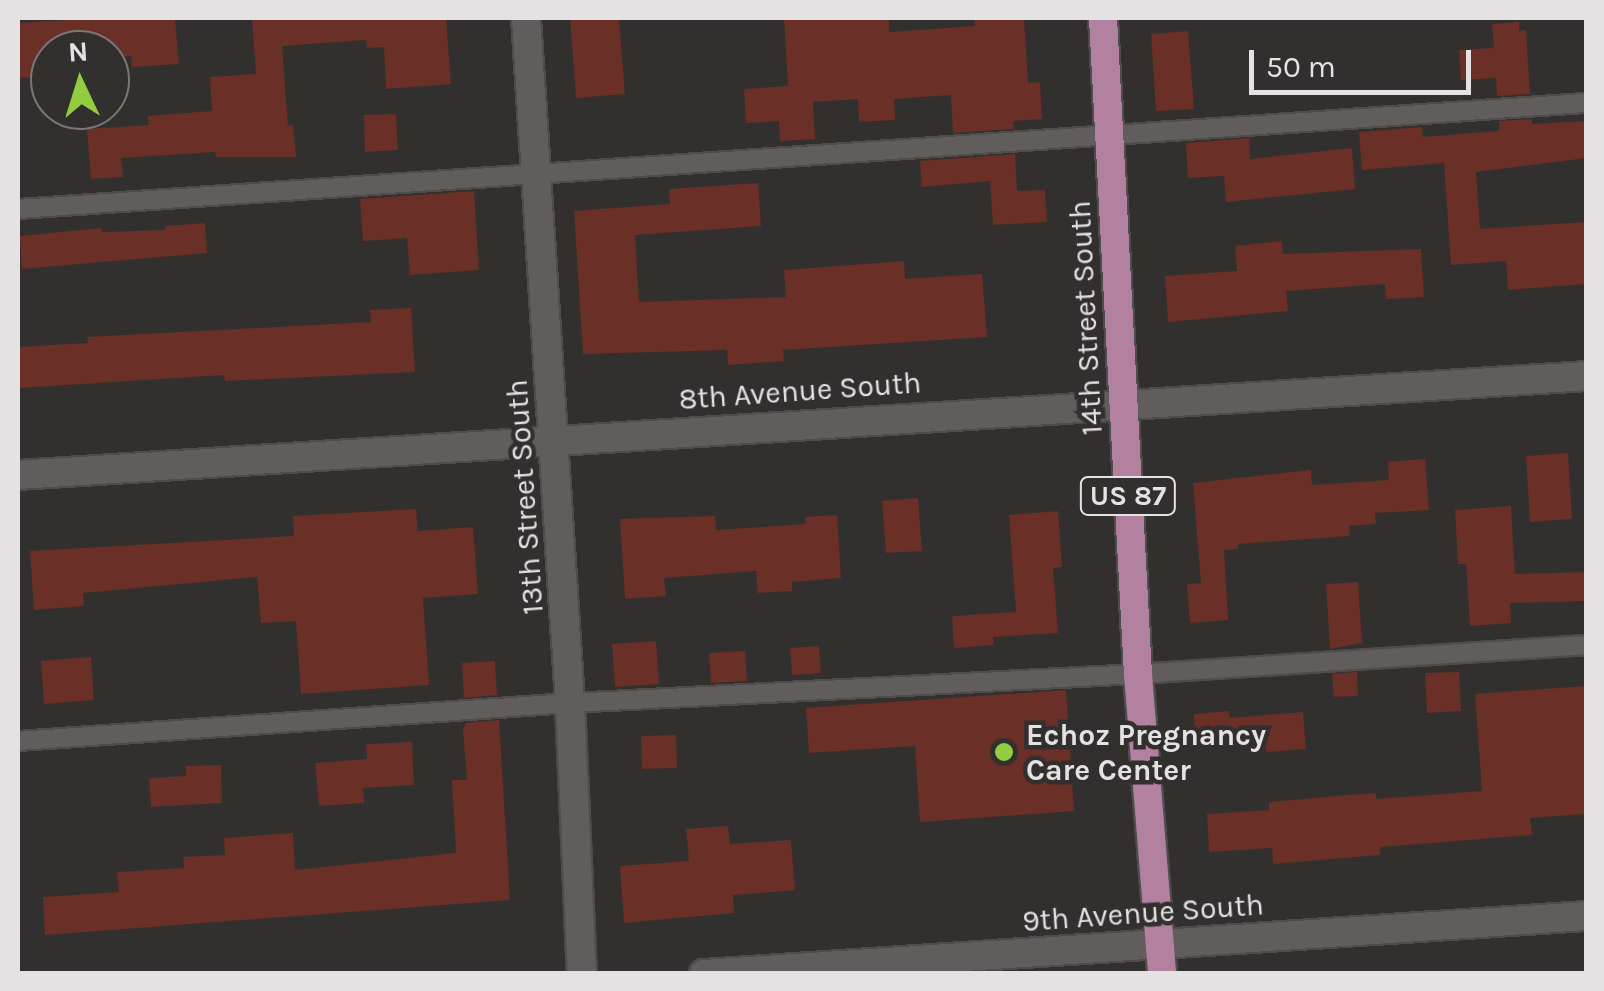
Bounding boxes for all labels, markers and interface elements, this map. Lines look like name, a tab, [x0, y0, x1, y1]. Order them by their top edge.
north arrow	[30, 30, 130, 130]
scale bar	[1254, 30, 1476, 92]
text: N	[67, 34, 89, 69]
text: 50 m	[1266, 49, 1336, 85]
street label: 14th Street South	[1062, 200, 1110, 436]
street label: 8th Avenue South	[678, 365, 922, 417]
street label: 13th Street South	[499, 378, 551, 616]
road number: US 87	[1078, 473, 1178, 519]
place label: Echoz Pregnancy Care Center	[1026, 717, 1266, 788]
marker: Echoz Pregnancy Care Center	[991, 739, 1017, 765]
street label: 9th Avenue South	[1021, 887, 1265, 939]

